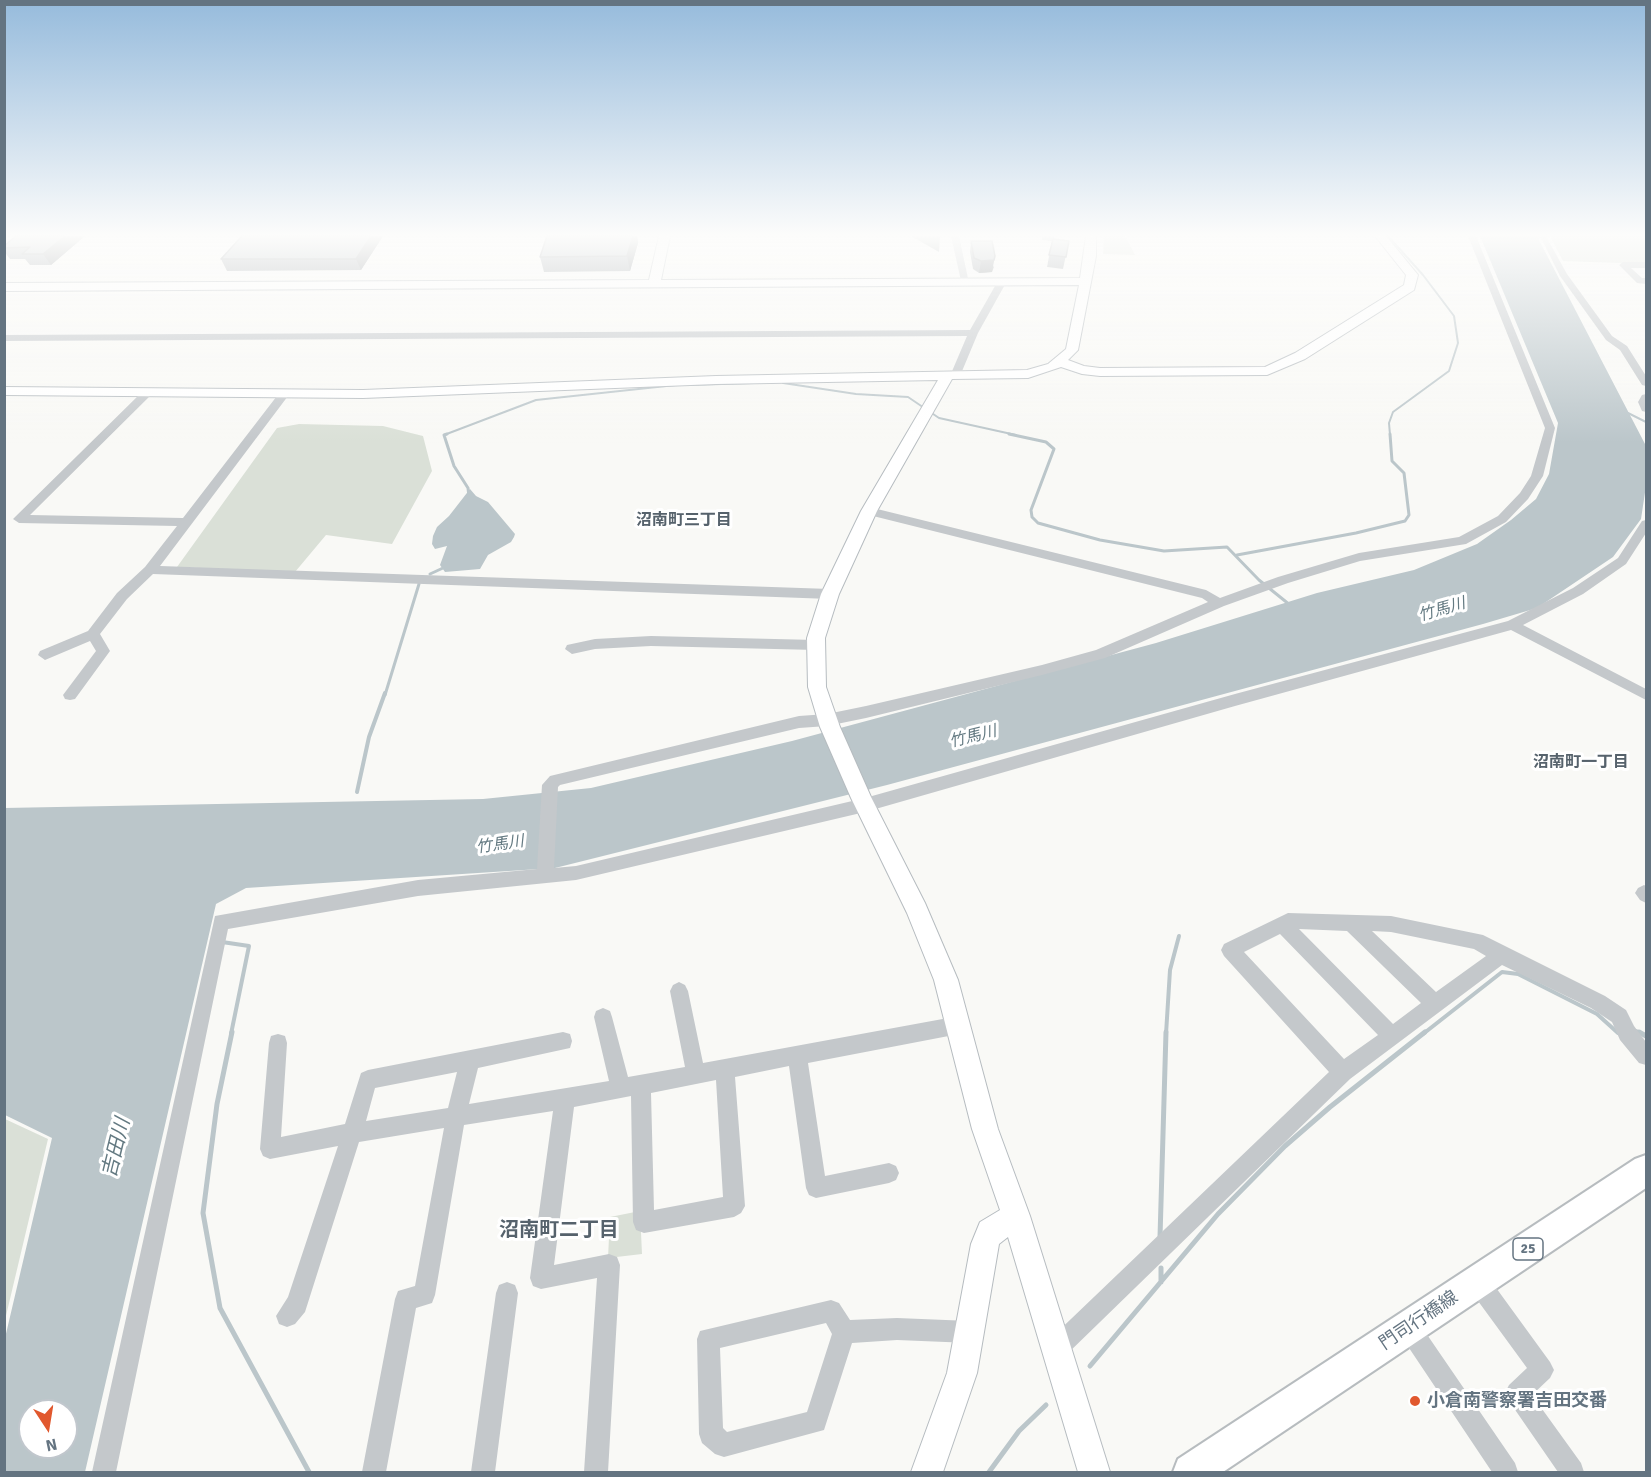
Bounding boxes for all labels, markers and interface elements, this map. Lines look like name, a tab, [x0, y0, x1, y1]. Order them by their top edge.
district label: 沼南町三丁目	[636, 511, 732, 531]
water label: 竹馬川	[1416, 594, 1468, 626]
water label: 竹馬川	[947, 722, 999, 752]
district label: 沼南町一丁目	[1533, 753, 1629, 773]
water label: 竹馬川	[475, 832, 525, 858]
water label: 吉田川	[98, 1116, 136, 1180]
district label: 沼南町二丁目	[499, 1219, 619, 1243]
road number: 25	[1513, 1238, 1543, 1260]
street label: 門司行橋線	[1376, 1287, 1462, 1355]
place label: 小倉南警察署吉田交番	[1427, 1390, 1607, 1412]
marker: 小倉南警察署吉田交番	[1408, 1394, 1422, 1408]
north arrow	[18, 1399, 78, 1459]
text: N	[44, 1434, 59, 1456]

